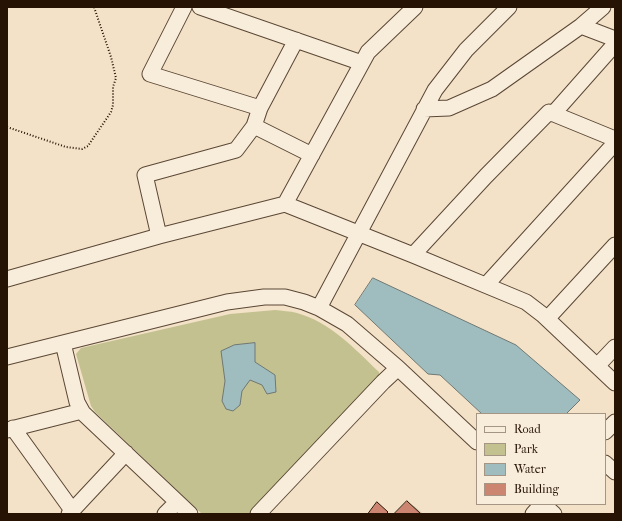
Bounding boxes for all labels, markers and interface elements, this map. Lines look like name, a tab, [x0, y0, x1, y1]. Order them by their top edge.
legend	[476, 413, 606, 505]
text: Road	[514, 422, 541, 436]
text: Park	[514, 442, 538, 456]
text: Water	[514, 462, 546, 476]
text: Building	[514, 482, 559, 496]

